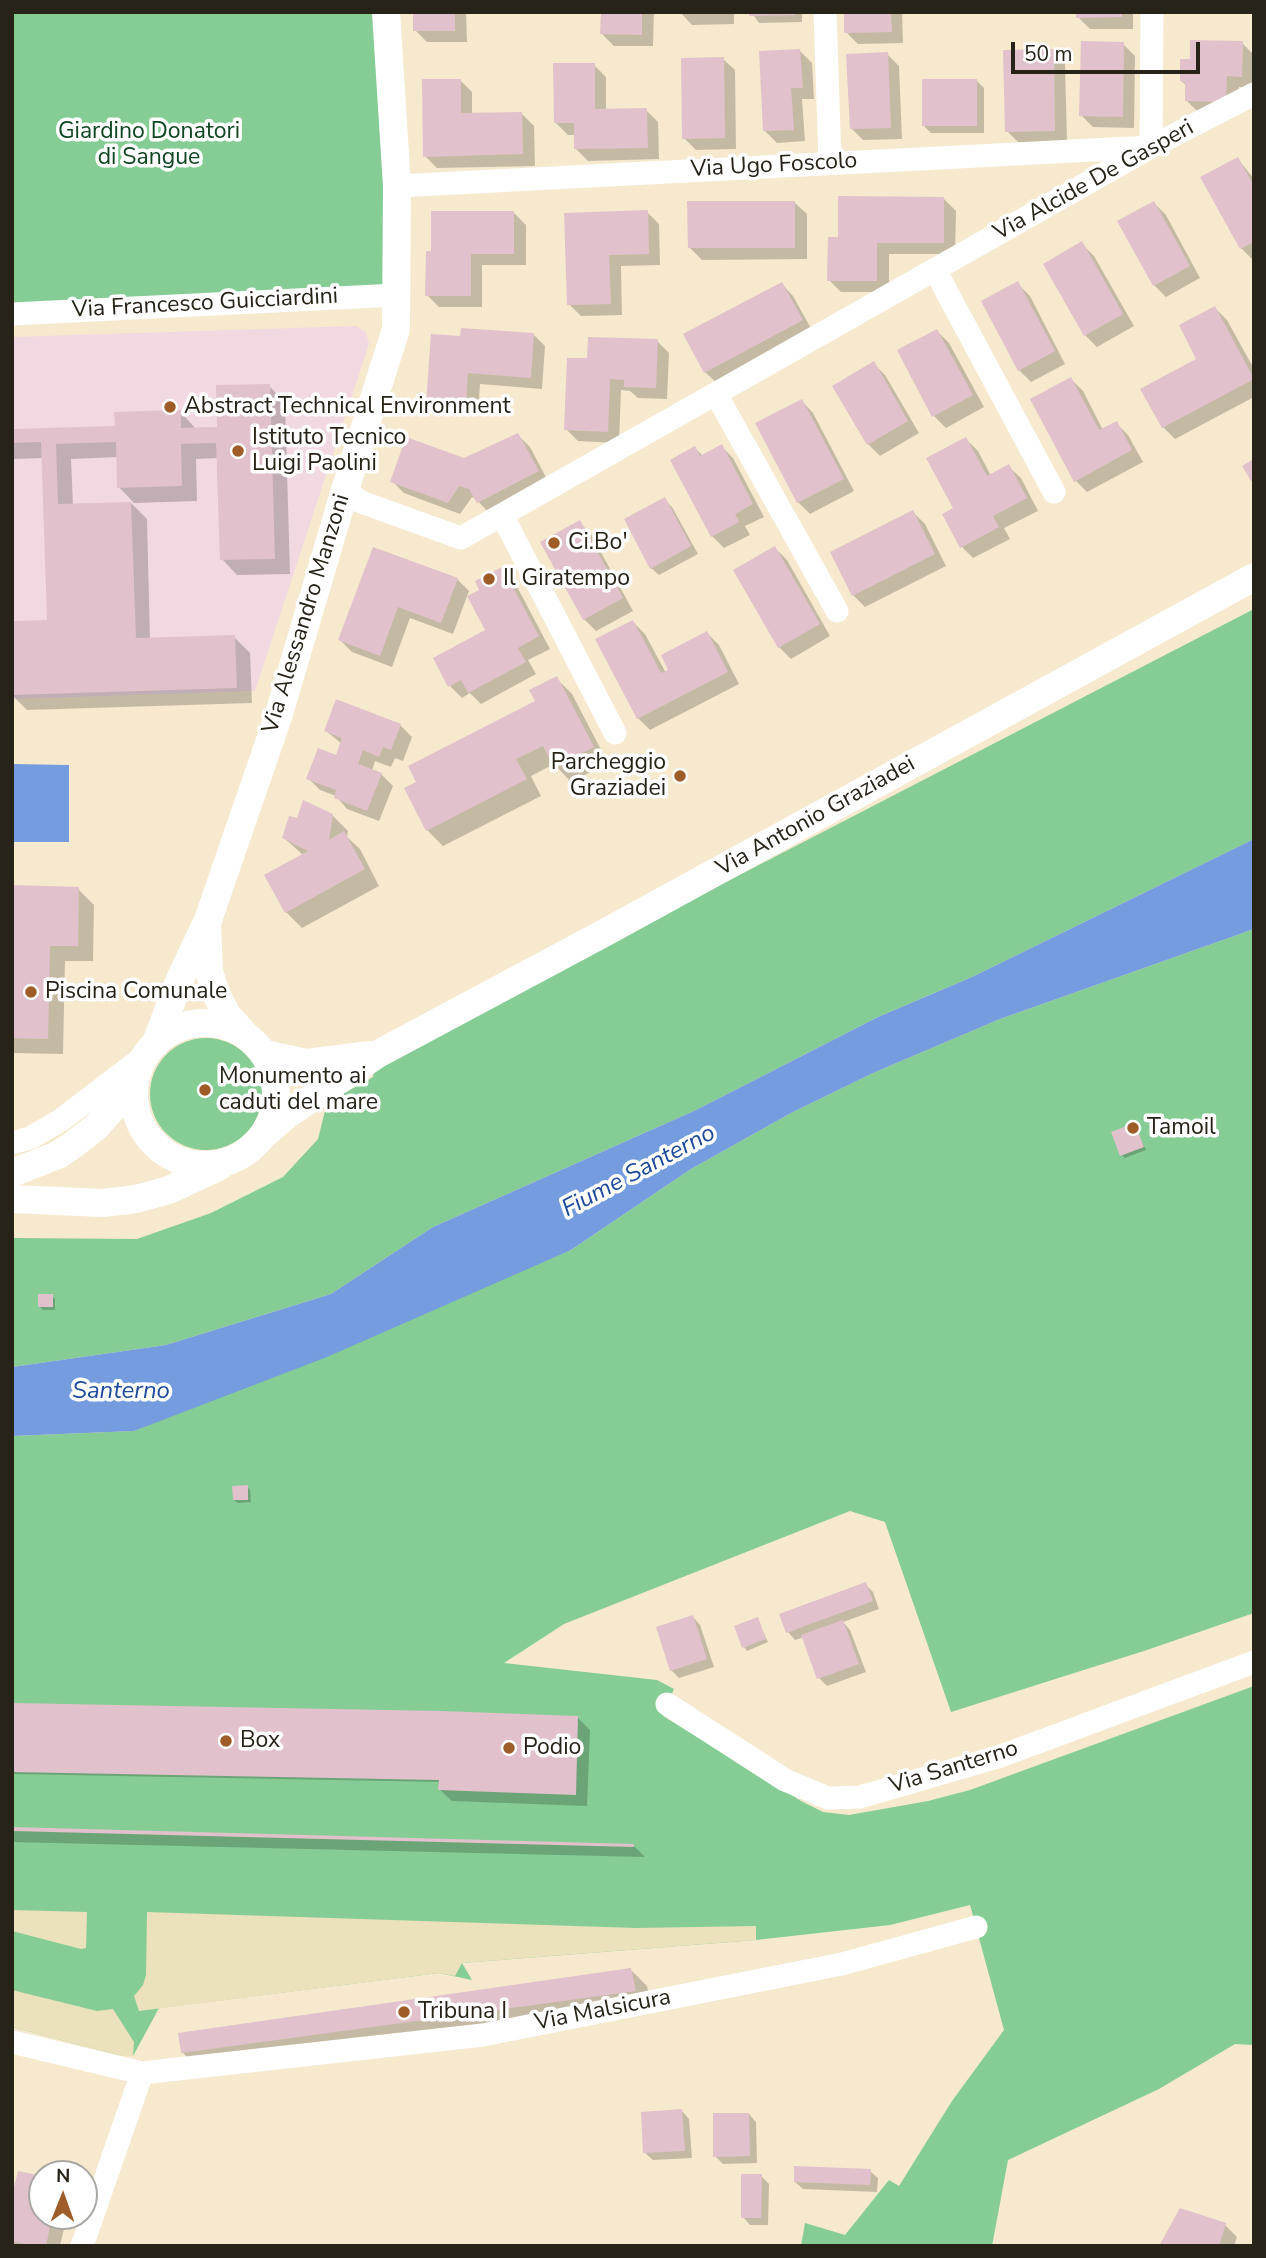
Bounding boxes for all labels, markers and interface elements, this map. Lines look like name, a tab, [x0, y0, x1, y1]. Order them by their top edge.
scale bar	[1014, 28, 1203, 72]
text: 50 m	[1024, 40, 1073, 68]
street label: Via Alcide De Gasperi	[989, 114, 1199, 248]
park label: Giardino Donatori di Sangue	[58, 118, 240, 172]
street label: Via Ugo Foscolo	[690, 148, 858, 184]
street label: Via Francesco Guicciardini	[71, 283, 339, 325]
place label: Abstract Technical Environment	[184, 393, 511, 421]
marker: Abstract Technical Environment	[162, 399, 178, 415]
place label: Istituto Tecnico Luigi Paolini	[252, 424, 406, 478]
marker: Istituto Tecnico Luigi Paolini	[230, 443, 246, 459]
street label: Via Alessandro Manzoni	[257, 491, 357, 737]
place label: Ci.Bo'	[568, 529, 627, 557]
marker: Ci.Bo'	[546, 535, 562, 551]
place label: Il Giratempo	[503, 565, 630, 593]
marker: Il Giratempo	[481, 571, 497, 587]
place label: Parcheggio Graziadei	[551, 749, 666, 803]
street label: Via Antonio Graziadei	[712, 751, 920, 883]
marker: Parcheggio Graziadei	[672, 768, 688, 784]
place label: Piscina Comunale	[45, 978, 227, 1006]
marker: Piscina Comunale	[23, 984, 39, 1000]
place label: Monumento ai caduti del mare	[219, 1063, 378, 1117]
marker: Monumento ai caduti del mare	[197, 1082, 213, 1098]
place label: Tamoil	[1147, 1114, 1216, 1142]
water label: Fiume Santerno	[557, 1120, 721, 1224]
marker: Tamoil	[1125, 1120, 1141, 1136]
water label: Santerno	[72, 1378, 170, 1406]
place label: Box	[240, 1727, 280, 1755]
marker: Box	[218, 1733, 234, 1749]
place label: Podio	[523, 1734, 581, 1762]
street label: Via Santerno	[886, 1735, 1022, 1801]
marker: Podio	[501, 1740, 517, 1756]
street label: Via Malsicura	[533, 1984, 673, 2038]
place label: Tribuna I	[418, 1998, 507, 2026]
marker: Tribuna I	[396, 2004, 412, 2020]
north arrow	[28, 2160, 98, 2230]
text: N	[56, 2163, 71, 2189]

